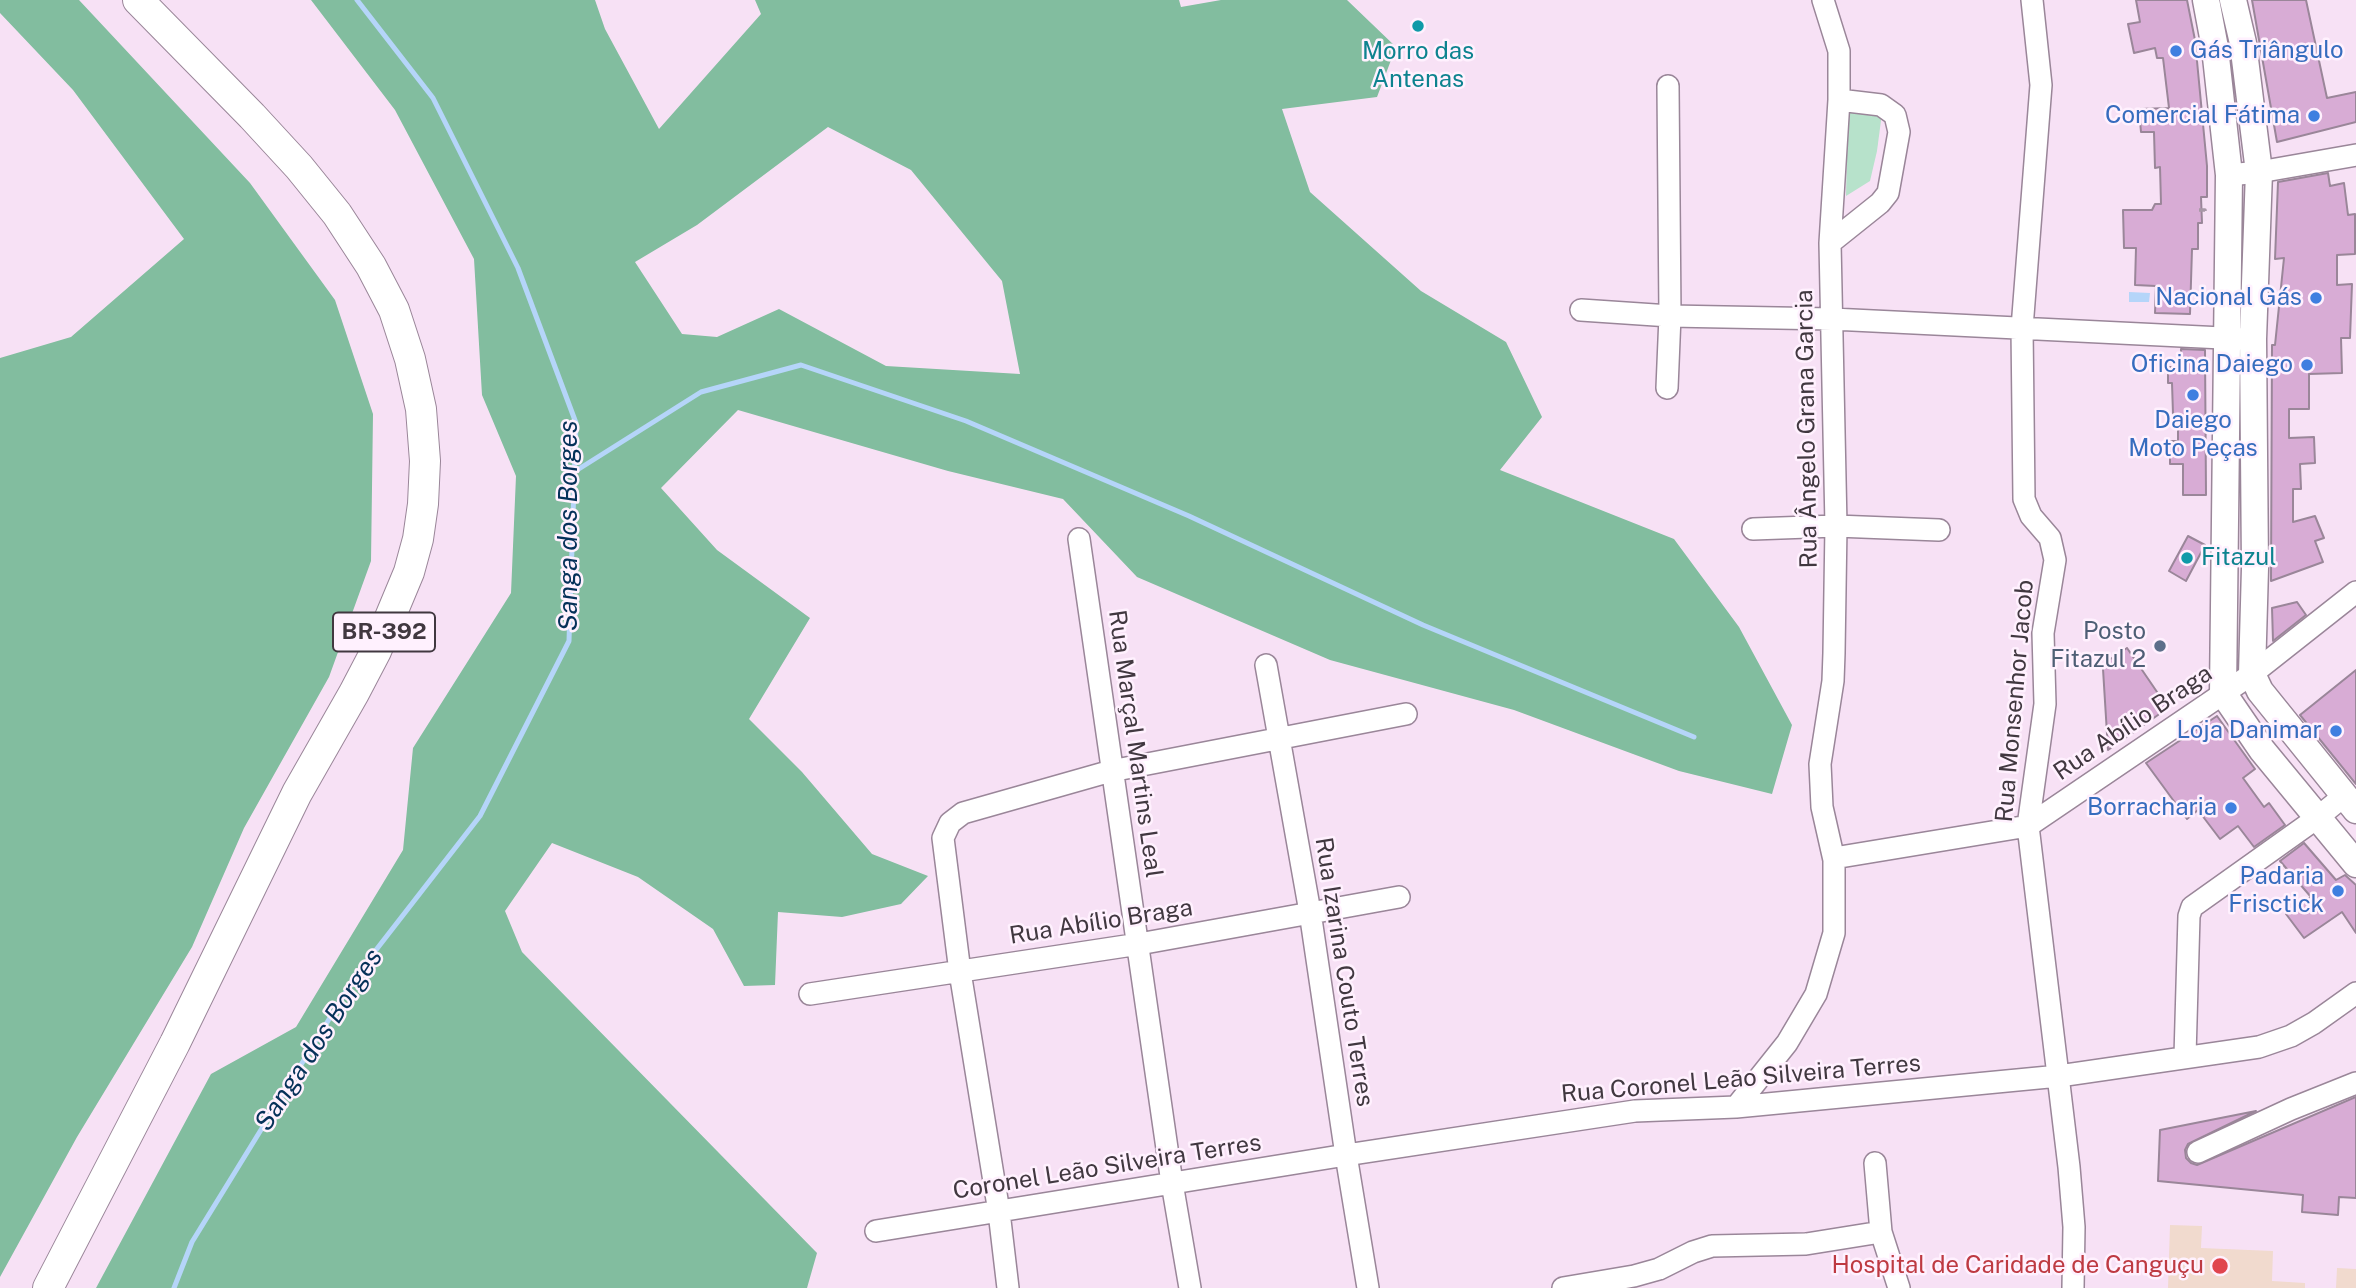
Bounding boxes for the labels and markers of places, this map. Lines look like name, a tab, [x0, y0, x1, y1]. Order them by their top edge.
marker: Morro das Antenas	[1410, 18, 1426, 34]
place label: Gás Triângulo	[2190, 37, 2344, 65]
place label: Morro das Antenas	[1362, 38, 1474, 94]
marker: Gás Triângulo	[2168, 43, 2184, 59]
place label: Comercial Fátima	[2105, 102, 2300, 130]
marker: Comercial Fátima	[2306, 108, 2322, 124]
place label: Nacional Gás	[2155, 284, 2302, 312]
marker: Nacional Gás	[2308, 290, 2324, 306]
place label: Oficina Daiego	[2131, 351, 2293, 379]
marker: Oficina Daiego	[2299, 357, 2315, 373]
marker: Daiego Moto Peças	[2185, 387, 2201, 403]
place label: Daiego Moto Peças	[2128, 407, 2258, 463]
place label: Fitazul	[2201, 544, 2277, 572]
marker: Fitazul	[2179, 550, 2195, 566]
place label: Posto Fitazul 2	[2050, 618, 2146, 674]
marker: Posto Fitazul 2	[2152, 638, 2168, 654]
place label: Loja Danimar	[2176, 717, 2322, 745]
marker: Loja Danimar	[2328, 723, 2344, 739]
place label: Borracharia	[2087, 794, 2217, 822]
marker: Borracharia	[2223, 800, 2239, 816]
place label: Padaria Frisctick	[2228, 863, 2324, 919]
marker: Padaria Frisctick	[2330, 883, 2346, 899]
place label: Hospital de Caridade de Canguçu	[1832, 1252, 2204, 1280]
marker: Hospital de Caridade de Canguçu	[2210, 1256, 2230, 1276]

